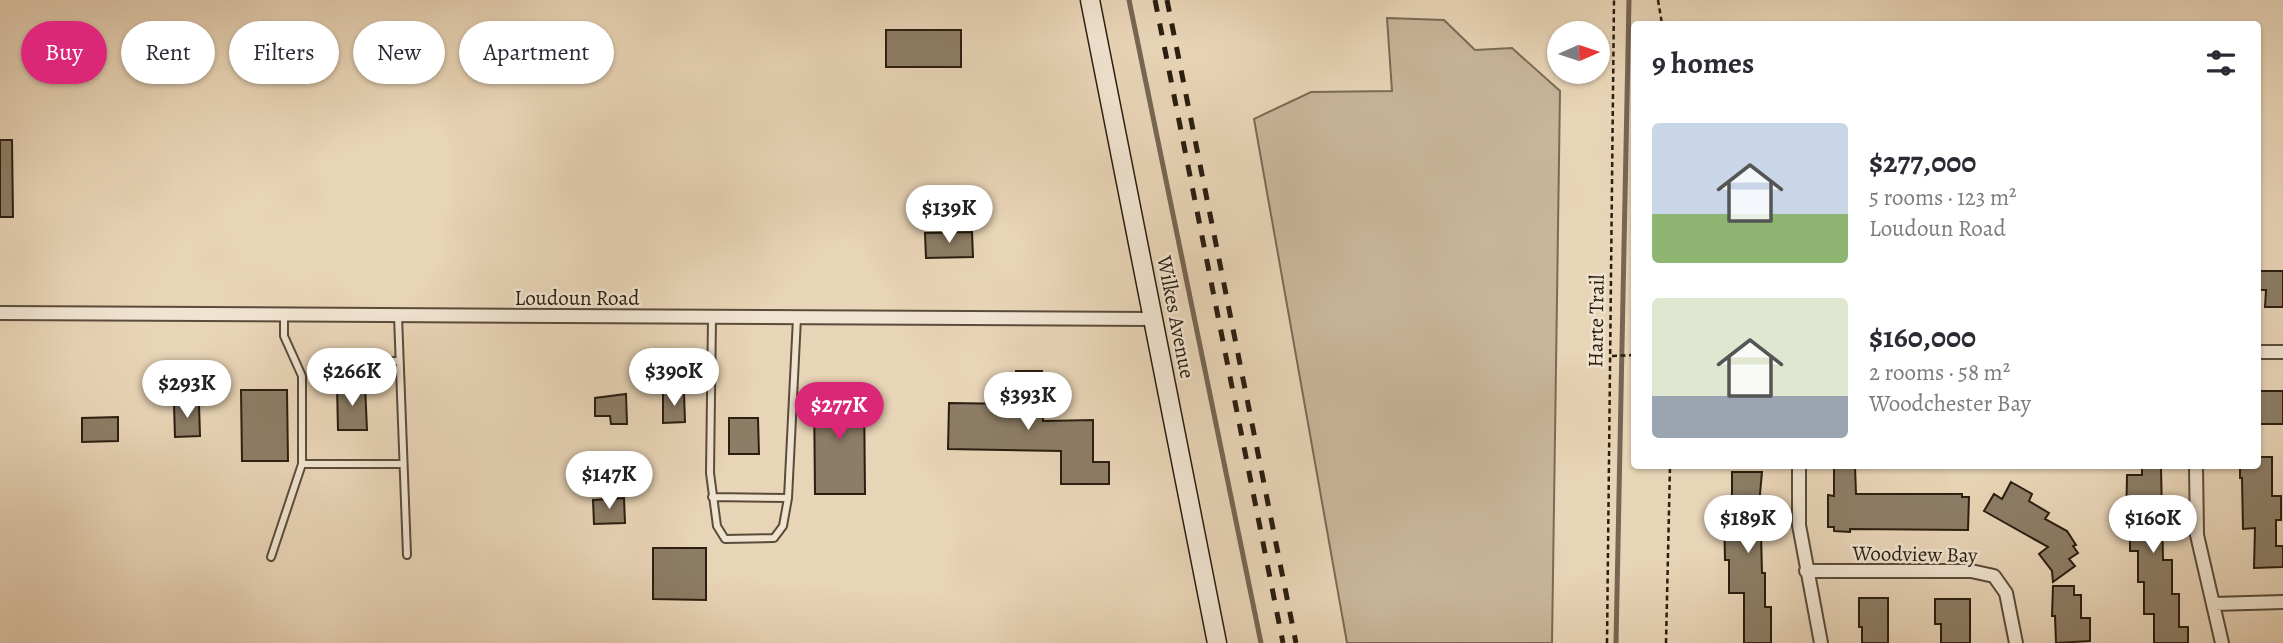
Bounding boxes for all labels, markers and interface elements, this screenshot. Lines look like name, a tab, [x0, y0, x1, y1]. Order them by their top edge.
chip: Buy	[21, 21, 107, 84]
chip: Rent	[121, 21, 215, 84]
chip: Filters	[229, 21, 339, 84]
chip: New	[353, 21, 445, 84]
chip: Apartment	[459, 21, 614, 84]
north arrow	[1547, 21, 1610, 84]
map controls	[1547, 21, 1610, 84]
text: 9 homes	[1652, 43, 1754, 83]
icon: filters	[2202, 44, 2240, 82]
text: $277,000	[1869, 142, 1976, 182]
icon: home	[1708, 151, 1792, 235]
text: 5 rooms · 123 m²	[1869, 182, 2017, 213]
pin: $139K	[900, 186, 998, 245]
text: $139K	[922, 192, 976, 223]
text: Loudoun Road	[1869, 213, 2006, 244]
street label: Wilkes Avenue	[1150, 252, 1202, 381]
street label: Harte Trail	[1581, 274, 1611, 368]
street label: Loudoun Road	[515, 284, 640, 312]
text: $160,000	[1869, 317, 1976, 357]
icon: home	[1708, 326, 1792, 410]
pin: $266K	[303, 348, 401, 408]
pin: $390K	[625, 348, 723, 408]
text: $266K	[323, 355, 381, 386]
text: $390K	[645, 355, 703, 386]
text: 2 rooms · 58 m²	[1869, 357, 2010, 388]
pin: $293K	[138, 360, 236, 420]
text: $293K	[158, 367, 216, 398]
pin: $393K	[979, 372, 1077, 432]
text: $393K	[1000, 379, 1056, 410]
pin: $277K	[790, 382, 888, 442]
text: Woodchester Bay	[1869, 388, 2031, 419]
text: $277K	[811, 389, 867, 420]
pin: $147K	[560, 452, 658, 511]
text: $147K	[582, 458, 636, 489]
pin: $189K	[1699, 496, 1797, 555]
pin: $160K	[2104, 496, 2202, 555]
text: $189K	[1720, 502, 1776, 533]
text: $160K	[2125, 502, 2181, 533]
street label: Woodview Bay	[1851, 539, 1978, 569]

